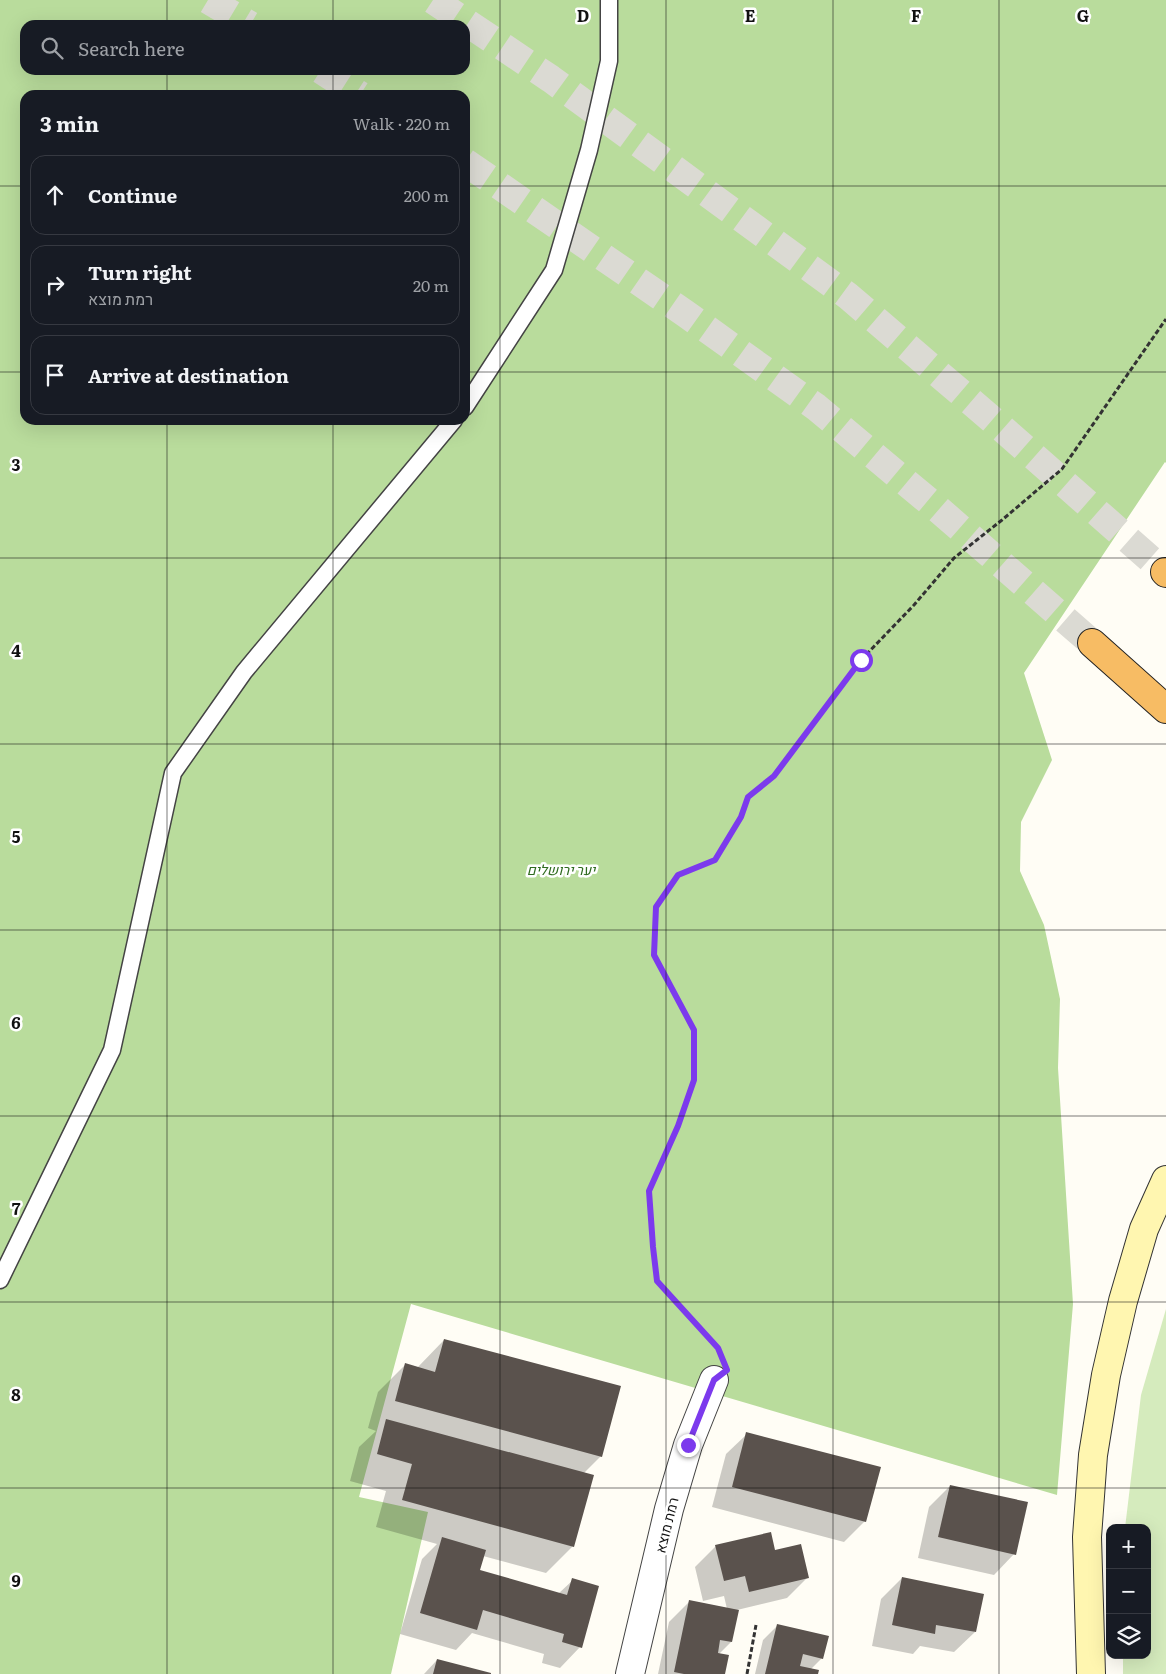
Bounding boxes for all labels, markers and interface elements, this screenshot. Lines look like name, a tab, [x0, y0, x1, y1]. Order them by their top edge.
text: D	[577, 3, 589, 27]
text: E	[745, 3, 756, 27]
text: F	[911, 3, 921, 27]
text: G	[1077, 3, 1089, 27]
search box	[20, 20, 470, 75]
icon: search	[38, 34, 66, 62]
text: Search here	[78, 34, 185, 62]
text: 3 min	[40, 107, 99, 138]
text: Walk · 220 m	[353, 111, 450, 135]
icon: ahead	[41, 181, 69, 209]
text: Continue	[88, 181, 177, 209]
text: 200 m	[404, 183, 449, 207]
text: Turn right	[88, 258, 192, 286]
icon: right	[41, 271, 69, 299]
text: 20 m	[413, 273, 449, 297]
text: רמת מוצא	[88, 286, 153, 310]
icon: arrive	[41, 361, 69, 389]
text: Arrive at destination	[88, 361, 289, 389]
text: 3	[12, 452, 21, 476]
text: 4	[11, 638, 21, 662]
route start	[850, 649, 873, 672]
text: 5	[12, 824, 21, 848]
park label: יער ירושלים	[527, 859, 597, 879]
text: 6	[11, 1010, 21, 1034]
text: 7	[12, 1196, 21, 1220]
text: 8	[11, 1382, 21, 1406]
route end	[677, 1434, 700, 1457]
street label: רמת מוצא	[649, 1495, 683, 1555]
map controls	[1106, 1524, 1151, 1659]
button: +	[1106, 1524, 1151, 1569]
text: 9	[11, 1568, 21, 1592]
button: −	[1106, 1569, 1151, 1614]
button: layers	[1106, 1614, 1151, 1659]

